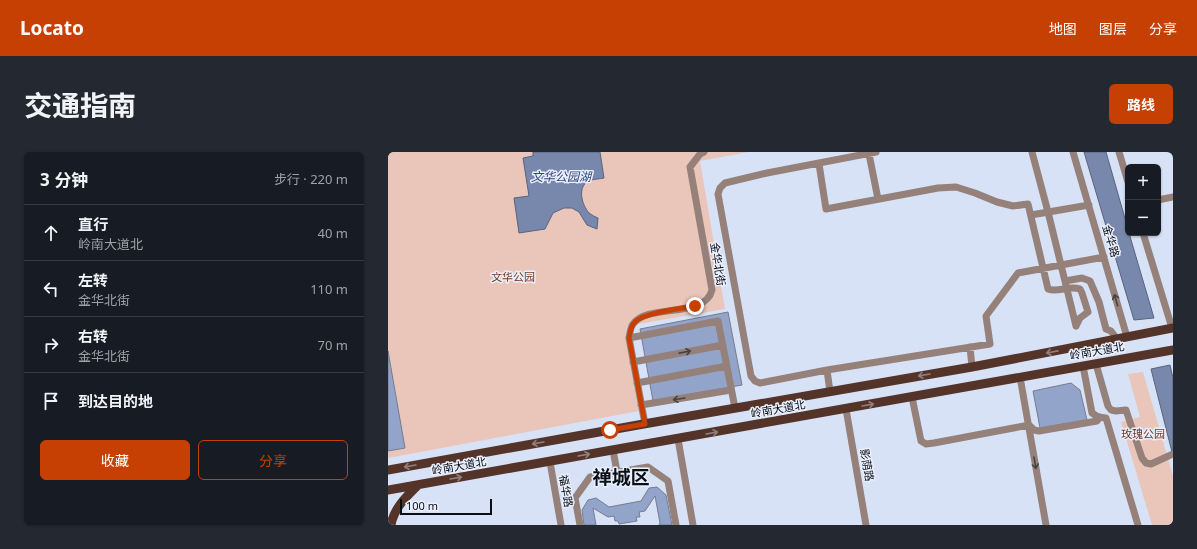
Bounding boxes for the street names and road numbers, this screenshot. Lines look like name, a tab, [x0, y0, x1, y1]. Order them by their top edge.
street label: 金华路	[1100, 223, 1123, 259]
street label: 金华北街	[708, 241, 729, 287]
street label: 岭南大道北	[1069, 338, 1125, 363]
street label: 岭南大道北	[750, 396, 806, 421]
street label: 影荫路	[857, 447, 878, 482]
street label: 岭南大道北	[431, 453, 487, 478]
street label: 福华路	[556, 473, 577, 508]

